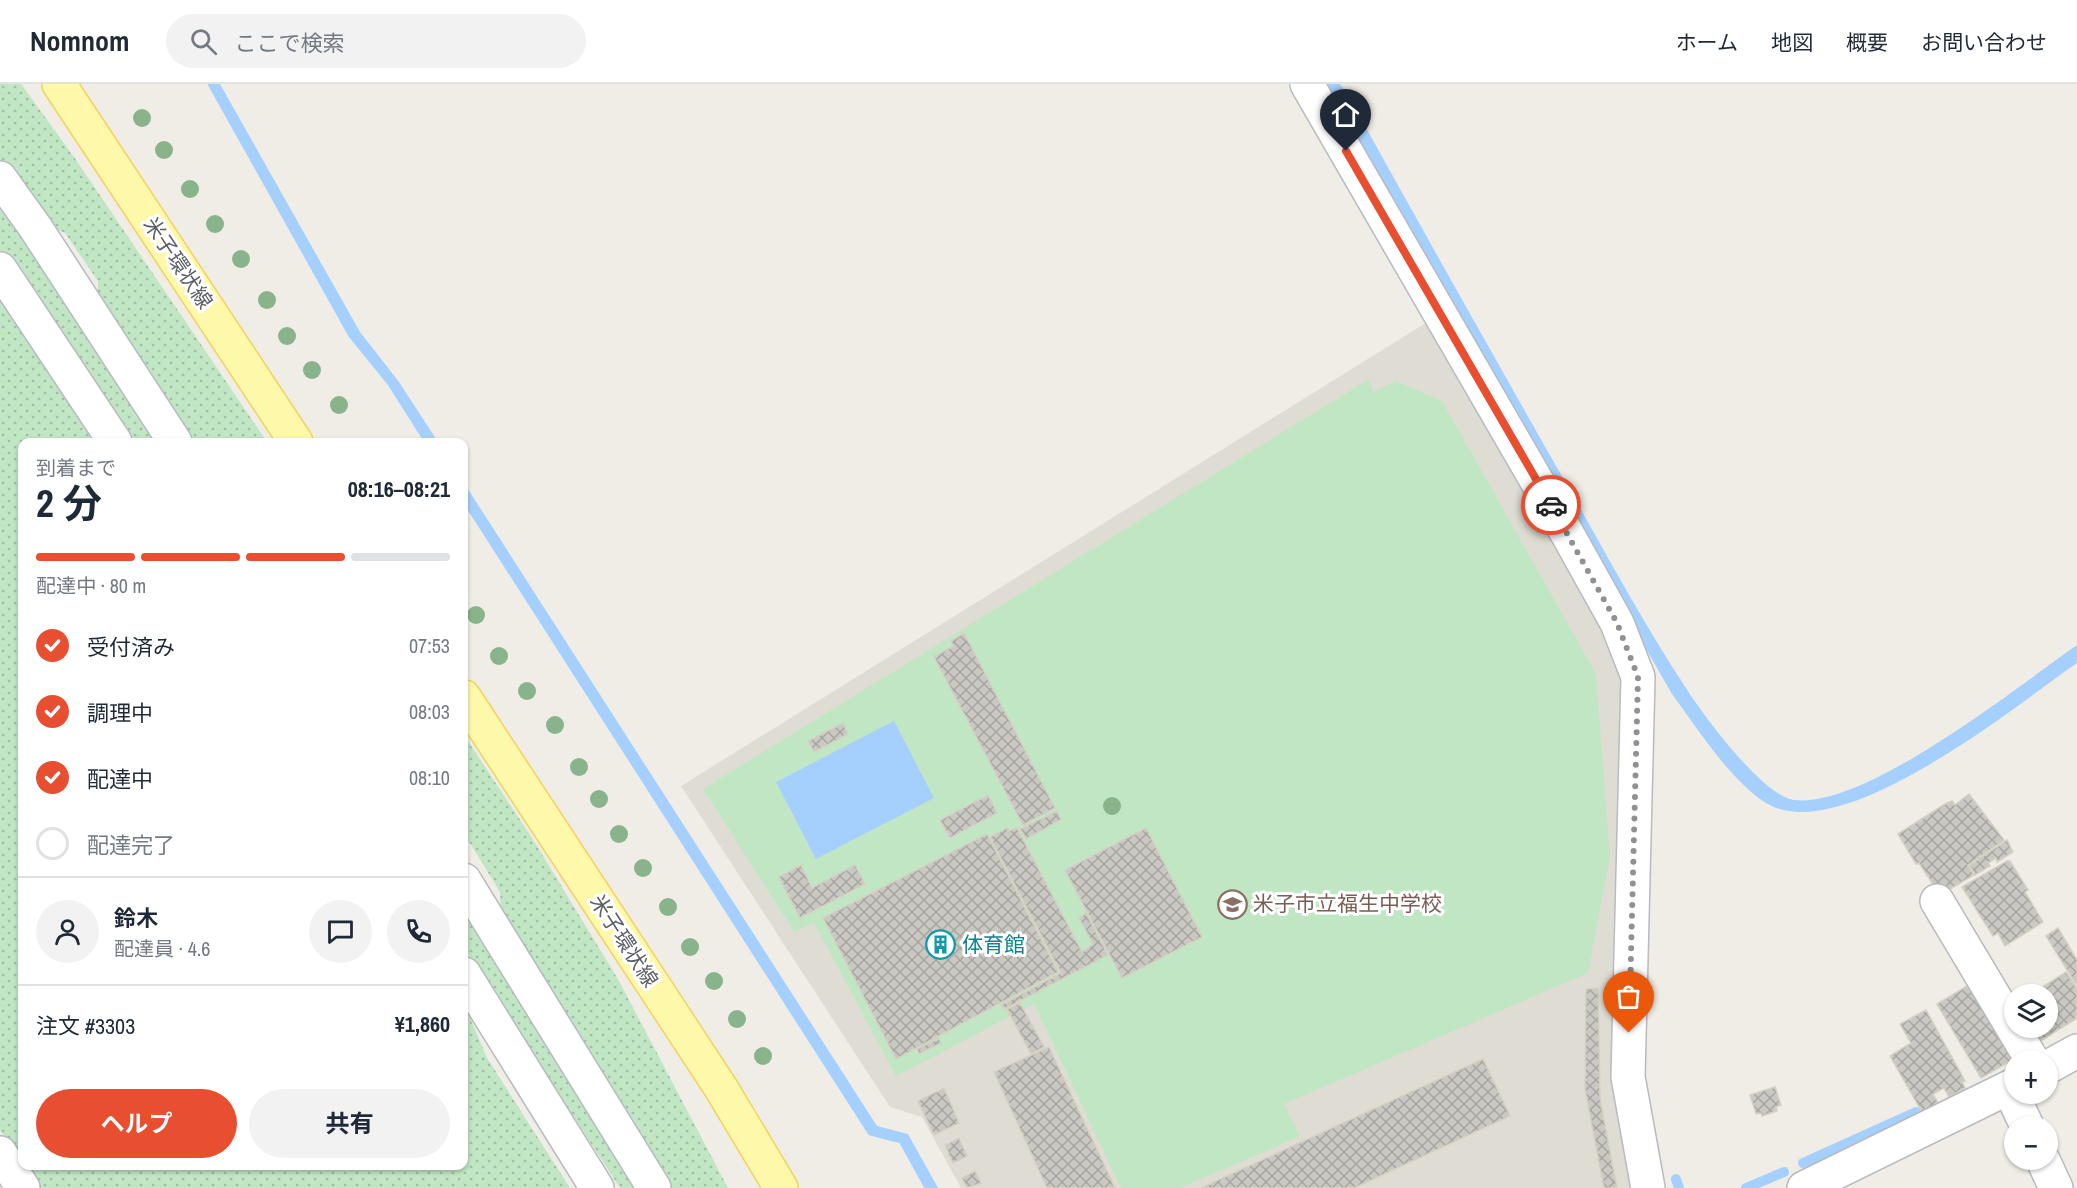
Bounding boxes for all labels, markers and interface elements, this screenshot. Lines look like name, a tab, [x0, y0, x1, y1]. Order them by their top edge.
search box	[166, 14, 586, 68]
text: Nomnom	[30, 22, 130, 60]
icon: search	[187, 25, 220, 58]
text: ここで検索	[235, 28, 345, 58]
text: ホーム	[1676, 28, 1738, 57]
text: 地図	[1771, 28, 1813, 57]
text: 概要	[1846, 28, 1888, 57]
text: お問い合わせ	[1921, 28, 2047, 57]
pin	[1320, 89, 1371, 151]
icon: home	[1329, 98, 1362, 131]
street label: 米子環状線	[137, 211, 220, 314]
text: 到着まで	[36, 454, 116, 481]
text: 08:16–08:21	[348, 474, 450, 504]
courier	[1521, 475, 1581, 535]
text: 2 分	[36, 477, 102, 529]
icon: car	[1535, 489, 1568, 522]
text: 配達中 · 80 m	[36, 572, 146, 599]
icon: check	[36, 629, 69, 662]
text: 受付済み	[87, 632, 175, 662]
text: 07:53	[409, 632, 450, 659]
icon: check	[36, 695, 69, 728]
text: 調理中	[87, 698, 153, 728]
text: 08:03	[409, 698, 450, 725]
icon: check	[36, 761, 69, 794]
text: 配達中	[87, 764, 153, 794]
text: 08:10	[409, 764, 450, 791]
text: 配達完了	[87, 830, 175, 860]
school or university icon: 米子市立福生中学校	[1216, 888, 1248, 920]
street label: 米子環状線	[584, 889, 665, 993]
place label: 米子市立福生中学校	[1253, 889, 1442, 918]
button: person	[36, 900, 99, 963]
button: chat	[309, 900, 372, 963]
button: phone	[387, 900, 450, 963]
text: 鈴木	[114, 903, 158, 933]
building icon: 体育館	[925, 929, 957, 961]
place label: 体育館	[962, 930, 1025, 959]
text: 配達員 · 4.6	[114, 935, 210, 962]
pin	[1603, 971, 1654, 1033]
icon: bag	[1612, 980, 1645, 1013]
map controls	[2004, 984, 2058, 1170]
button: layers	[2004, 984, 2058, 1038]
text: ¥1,860	[395, 1009, 450, 1039]
text: 注文 #3303	[36, 1011, 135, 1041]
button: +	[2004, 1050, 2058, 1104]
button: ヘルプ	[36, 1089, 237, 1158]
button: 共有	[249, 1089, 450, 1158]
button: −	[2004, 1116, 2058, 1170]

